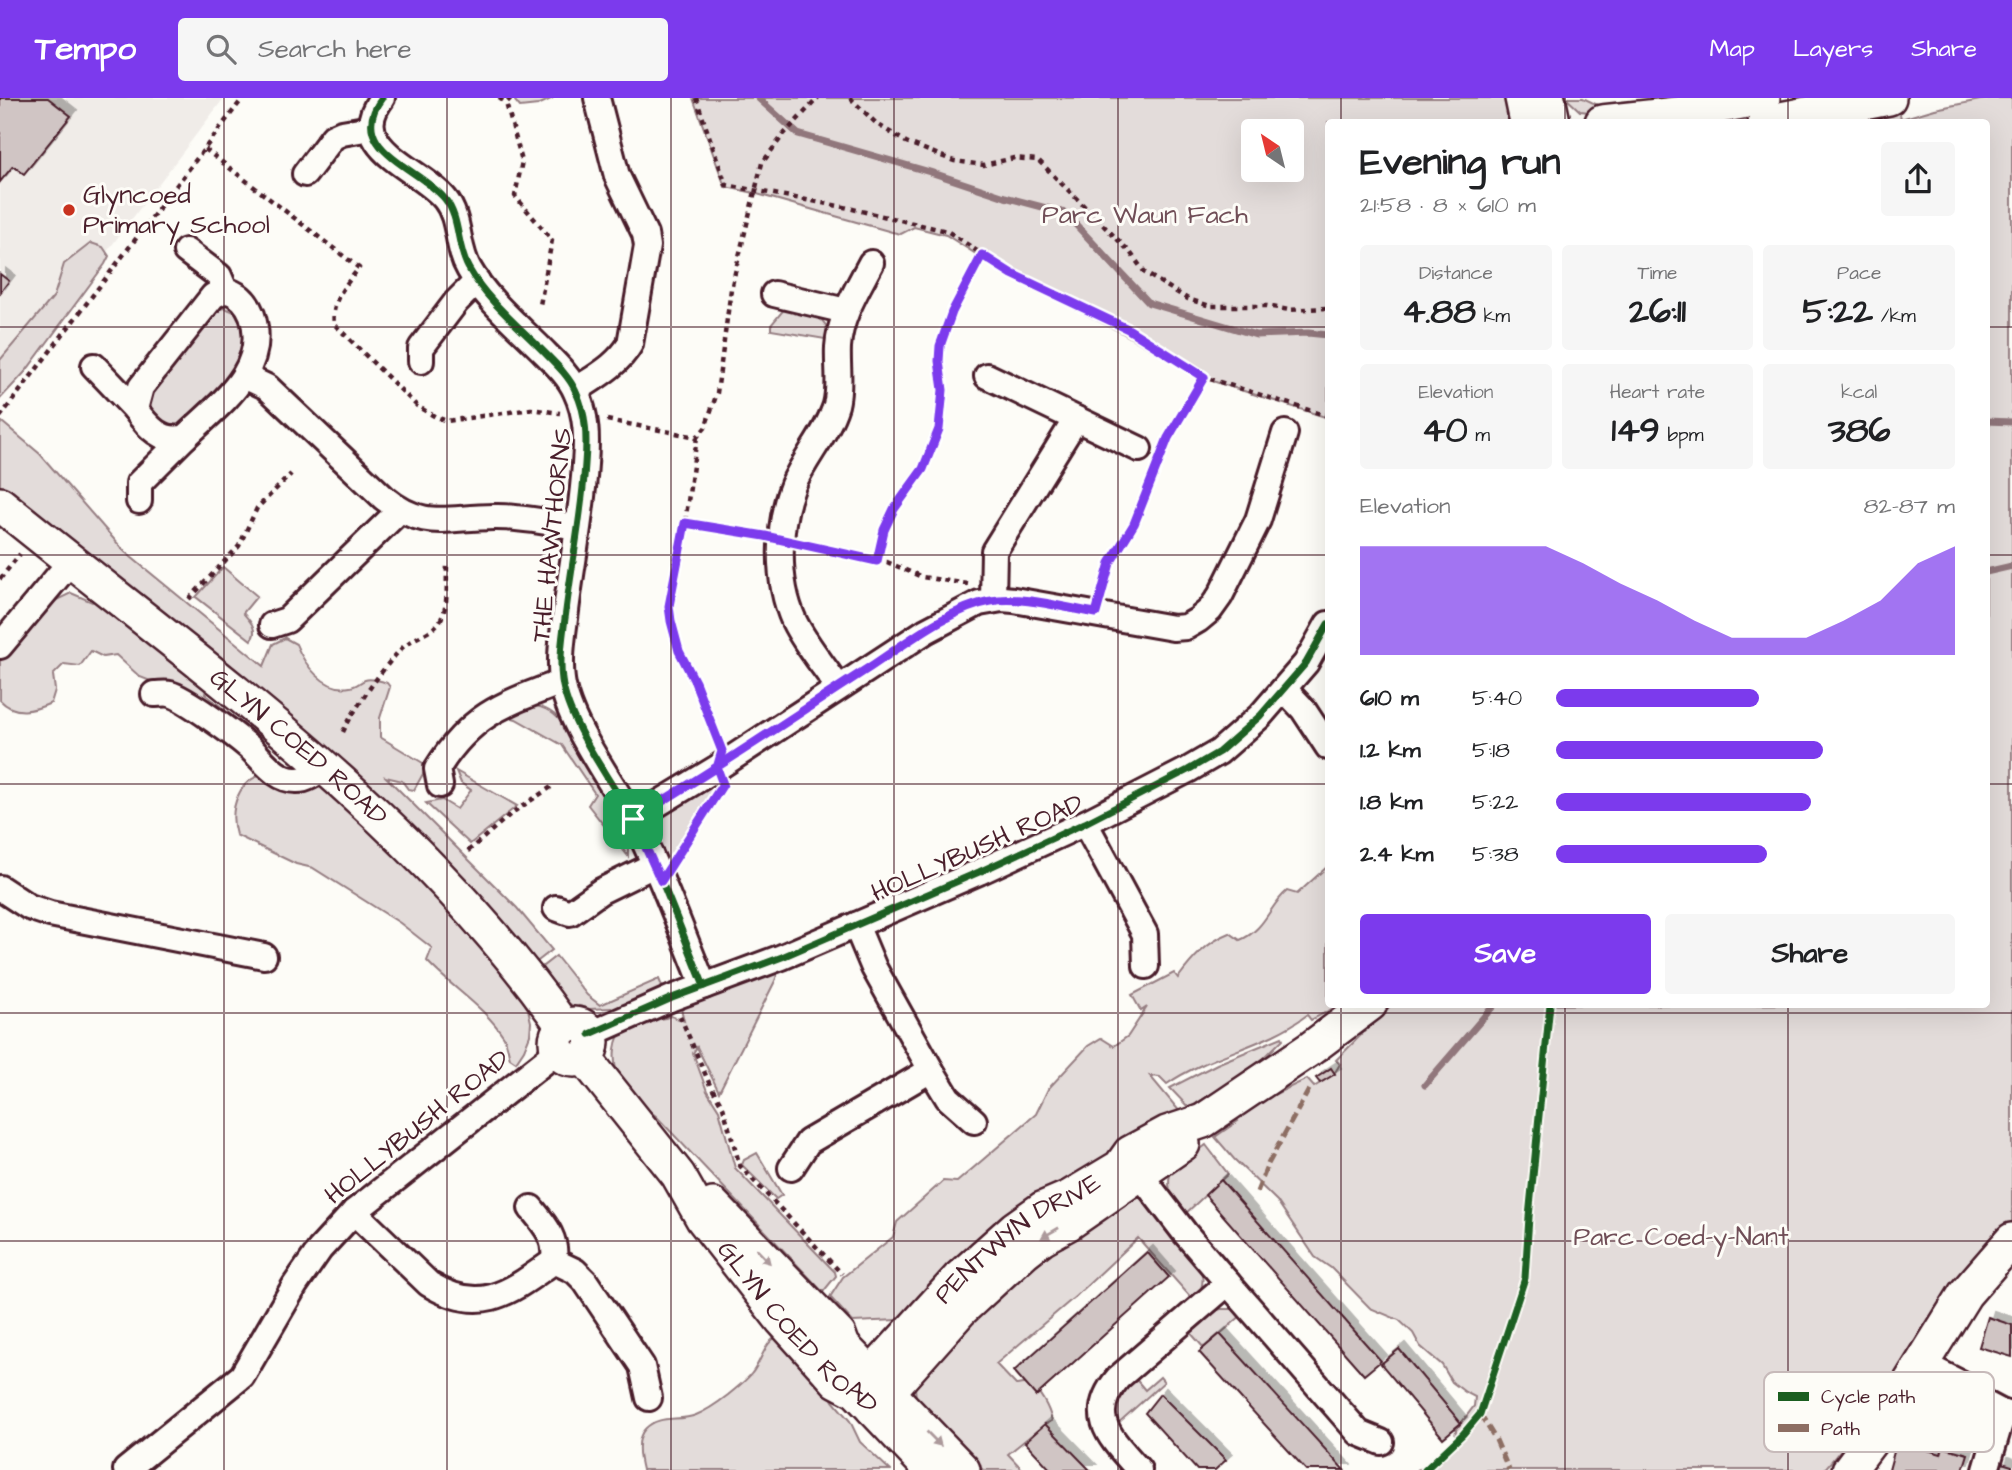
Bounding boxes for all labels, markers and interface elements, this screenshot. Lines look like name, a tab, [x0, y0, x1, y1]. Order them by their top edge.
search box	[178, 18, 668, 81]
text: Tempo	[35, 26, 136, 72]
icon: search	[202, 30, 240, 68]
text: Search here	[258, 31, 411, 67]
text: Map	[1710, 32, 1755, 66]
text: Layers	[1793, 32, 1873, 66]
text: Share	[1911, 32, 1977, 66]
north arrow	[1241, 119, 1304, 182]
map controls	[1241, 119, 1304, 182]
text: Evening run	[1360, 137, 1561, 189]
button: share	[1881, 142, 1955, 216]
place label: Glyncoed Primary School	[83, 177, 270, 245]
text: 21:58 · 8 × 610 m	[1360, 189, 1536, 221]
park label: Parc Waun Fach	[1042, 197, 1248, 233]
marker: Glyncoed Primary School	[61, 202, 77, 218]
text: Distance	[1419, 260, 1493, 287]
text: Time	[1638, 260, 1677, 287]
text: Pace	[1837, 260, 1881, 287]
text: 4.88	[1402, 287, 1476, 336]
text: 26:11	[1629, 287, 1686, 336]
text: 5:22	[1802, 287, 1873, 336]
text: km	[1476, 303, 1510, 330]
text: /km	[1873, 303, 1916, 330]
text: Elevation	[1418, 379, 1493, 406]
text: Heart rate	[1610, 379, 1705, 406]
text: kcal	[1841, 379, 1877, 406]
text: 40	[1422, 406, 1468, 455]
text: 149	[1612, 406, 1660, 455]
text: 386	[1828, 406, 1890, 455]
text: m	[1468, 422, 1490, 449]
text: bpm	[1660, 422, 1703, 449]
street label: THE HAWTHORNS	[523, 426, 581, 644]
text: Elevation	[1360, 490, 1451, 522]
text: 82–87 m	[1864, 490, 1955, 522]
street label: GLYN COED ROAD	[202, 660, 396, 834]
text: 610 m	[1360, 682, 1419, 714]
text: 5:40	[1472, 682, 1522, 714]
text: 1.2 km	[1360, 734, 1421, 766]
text: 5:18	[1472, 734, 1510, 766]
street label: HOLLYBUSH ROAD	[865, 785, 1089, 911]
text: 1.8 km	[1360, 786, 1422, 818]
text: 5:22	[1472, 786, 1518, 818]
pin	[603, 789, 663, 849]
icon: arrive	[614, 800, 652, 838]
text: 2.4 km	[1360, 838, 1433, 870]
text: 5:38	[1472, 838, 1519, 870]
button: Save	[1360, 914, 1651, 994]
button: Share	[1665, 914, 1955, 994]
street label: HOLLYBUSH ROAD	[317, 1041, 517, 1213]
street label: PENTWYN DRIVE	[926, 1165, 1107, 1312]
park label: Parc Coed-y-Nant	[1574, 1219, 1789, 1257]
one-way arrow	[1041, 1227, 1060, 1239]
street label: GLYN COED ROAD	[709, 1233, 886, 1422]
one-way arrow	[754, 1247, 771, 1264]
legend	[1764, 1372, 1994, 1452]
text: Cycle path	[1821, 1384, 1916, 1412]
text: Path	[1821, 1416, 1860, 1443]
one-way arrow	[925, 1431, 942, 1448]

